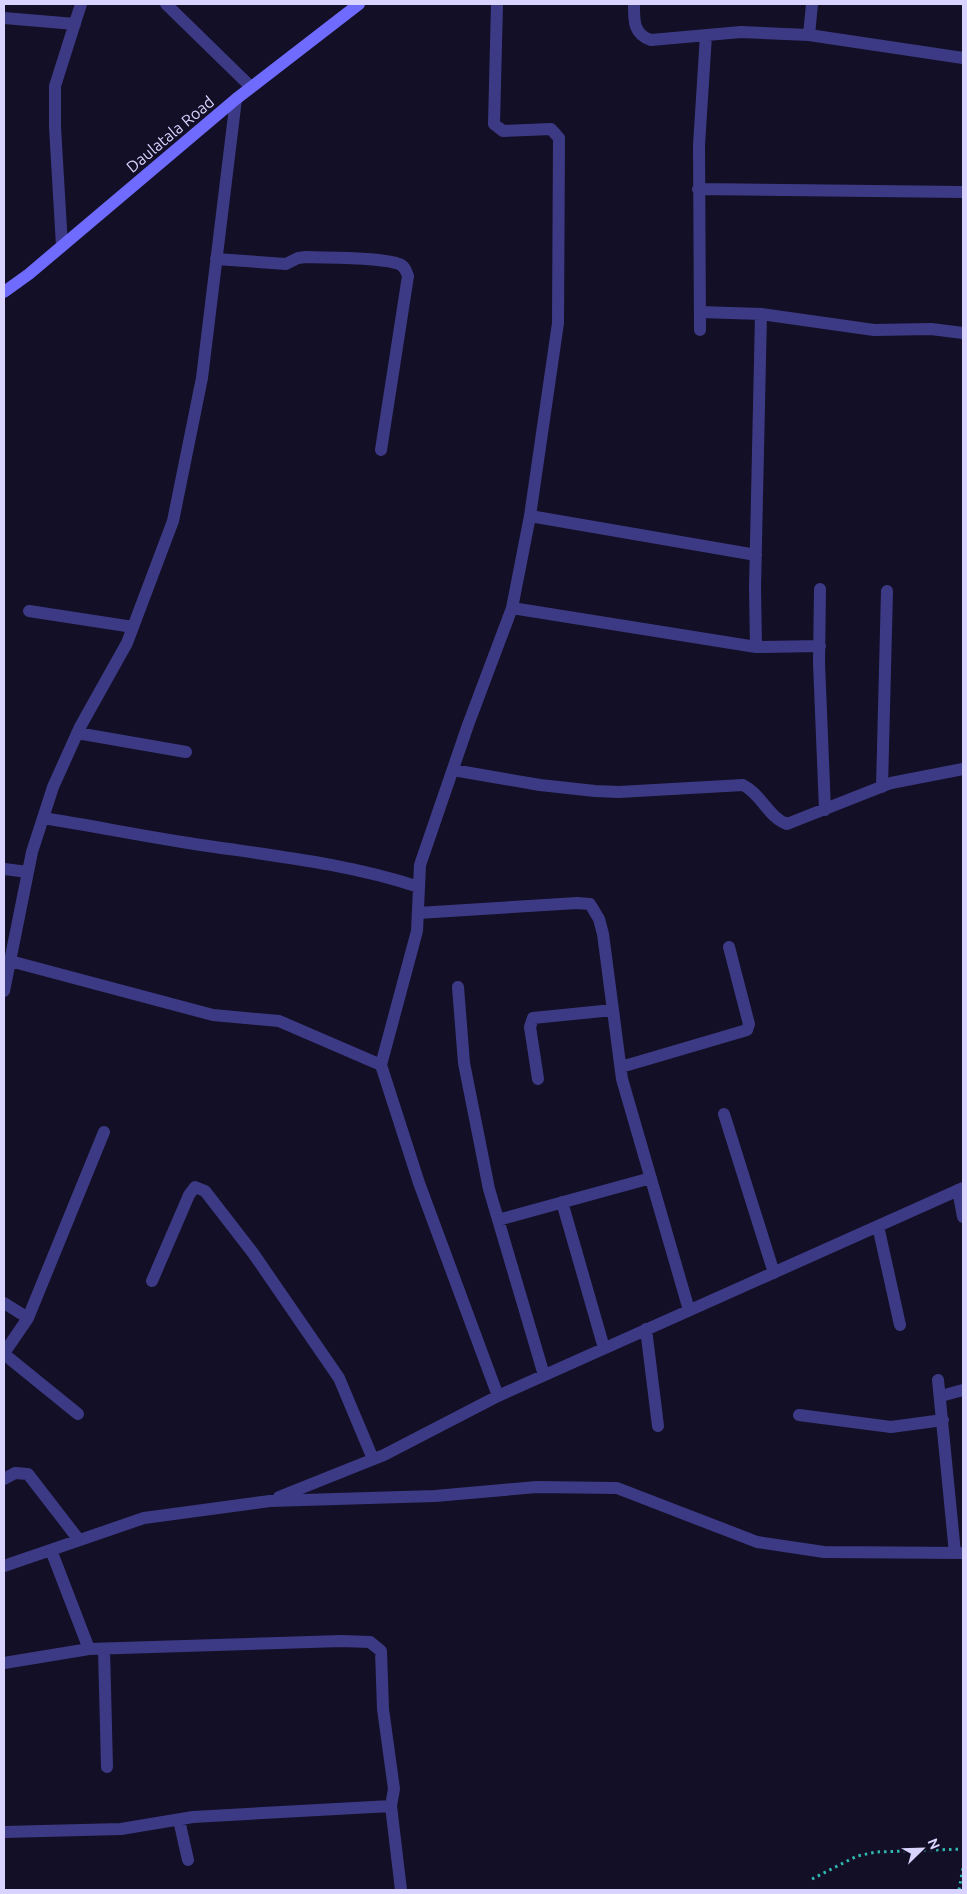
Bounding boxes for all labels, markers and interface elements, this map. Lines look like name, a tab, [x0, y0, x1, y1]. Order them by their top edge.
street label: Daulatala Road	[123, 92, 217, 176]
north arrow	[897, 1824, 947, 1874]
text: N	[925, 1836, 943, 1852]

